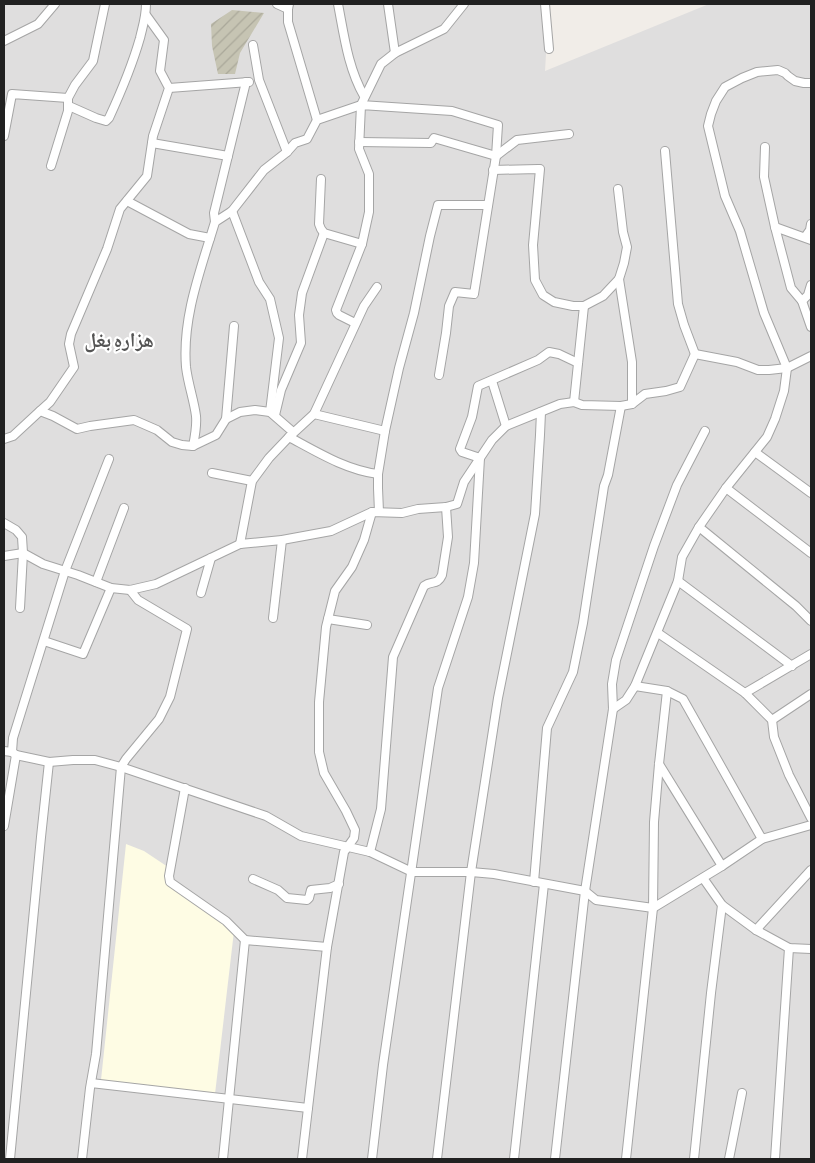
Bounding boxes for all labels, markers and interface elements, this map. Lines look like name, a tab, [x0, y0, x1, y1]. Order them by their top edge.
district label: هزارهِ بغل	[84, 328, 154, 353]

